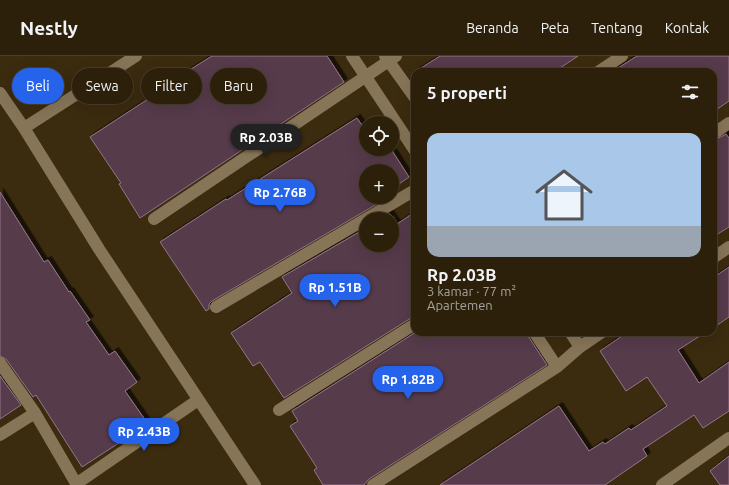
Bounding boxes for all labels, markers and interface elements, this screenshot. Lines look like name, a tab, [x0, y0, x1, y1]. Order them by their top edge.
text: Nestly	[20, 17, 78, 39]
text: Beranda	[466, 20, 519, 36]
text: Peta	[541, 20, 569, 36]
text: Tentang	[591, 20, 643, 36]
text: Kontak	[665, 20, 709, 36]
chip: Beli	[12, 68, 64, 104]
chip: Sewa	[72, 68, 133, 104]
chip: Filter	[141, 68, 202, 104]
chip: Baru	[210, 68, 267, 104]
icon: filters	[679, 81, 701, 103]
text: 5 properti	[427, 83, 507, 102]
map controls	[359, 116, 399, 252]
button: locate	[359, 116, 399, 156]
pin: Rp 2.03B	[225, 124, 307, 158]
text: Rp 2.03B	[239, 130, 293, 144]
icon: home	[528, 159, 600, 231]
button: +	[359, 164, 399, 204]
pin: Rp 2.76B	[239, 179, 321, 213]
text: Rp 2.76B	[253, 185, 307, 199]
button: −	[359, 212, 399, 252]
text: Rp 2.03B	[427, 265, 497, 284]
pin: Rp 1.51B	[294, 274, 376, 308]
text: Rp 1.51B	[308, 280, 362, 294]
text: 3 kamar · 77 m²	[427, 284, 516, 298]
text: Apartemen	[427, 298, 493, 312]
pin: Rp 1.82B	[367, 366, 449, 400]
text: Rp 1.82B	[381, 372, 435, 386]
pin: Rp 2.43B	[103, 418, 185, 452]
text: Rp 2.43B	[117, 424, 171, 438]

